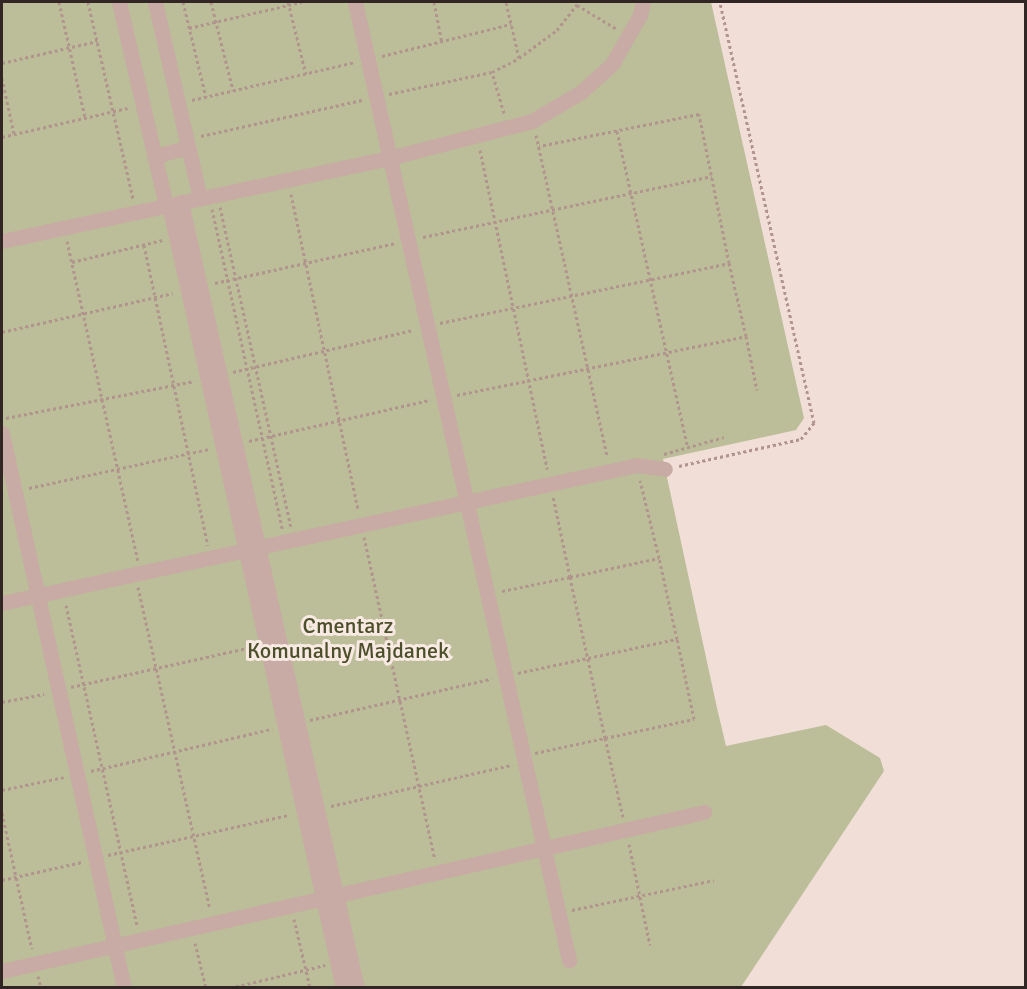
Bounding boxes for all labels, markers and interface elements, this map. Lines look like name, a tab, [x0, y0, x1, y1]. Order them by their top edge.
park label: Cmentarz Komunalny Majdanek	[247, 612, 449, 664]

